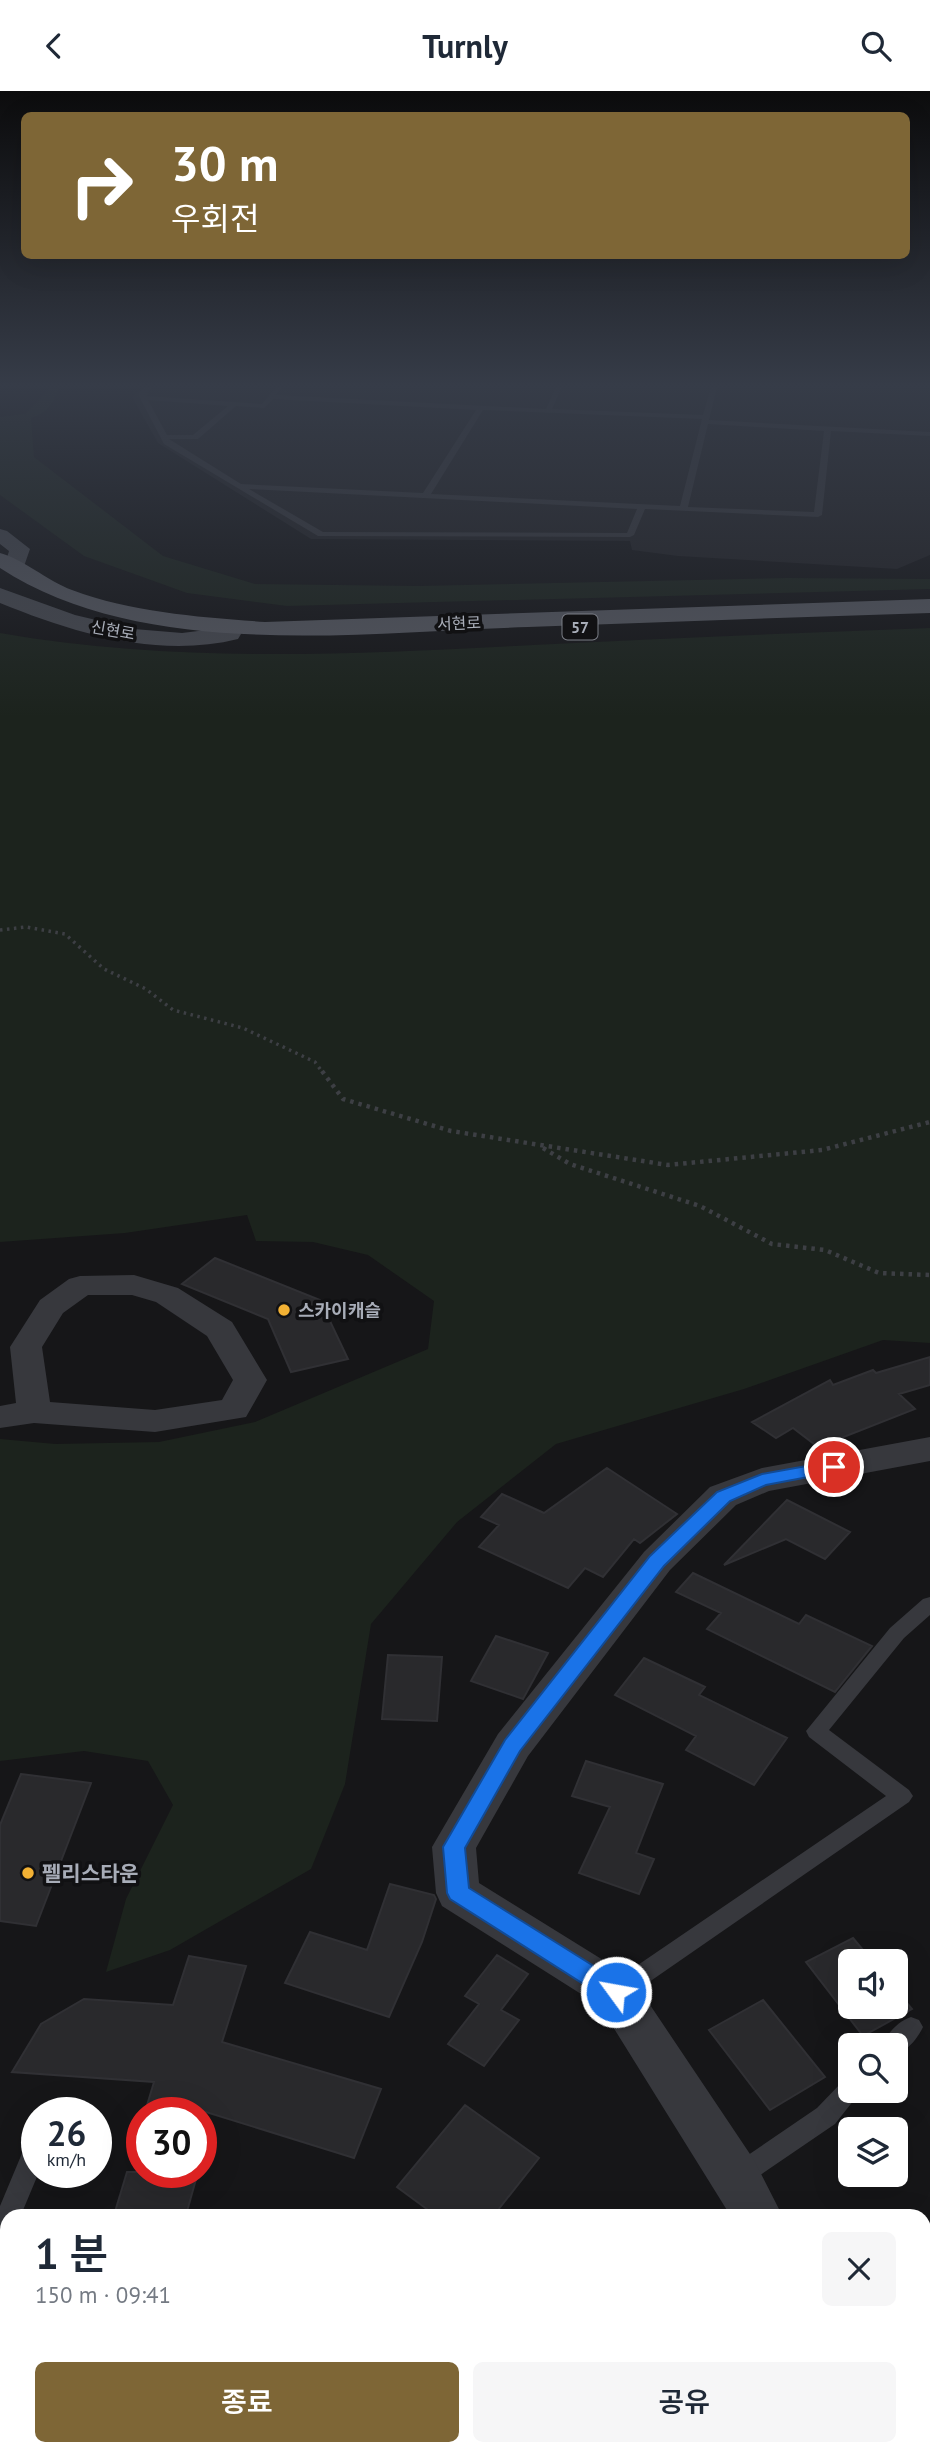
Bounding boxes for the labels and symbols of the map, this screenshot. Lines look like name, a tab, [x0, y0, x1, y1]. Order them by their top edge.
street label: 서현로	[437, 612, 482, 634]
road number: 57	[562, 615, 598, 639]
street label: 신현로	[90, 616, 137, 644]
place label: 스카이캐슬	[298, 1299, 381, 1322]
marker: 스카이캐슬	[276, 1302, 292, 1318]
pin	[804, 1437, 864, 1497]
place label: 펠리스타운	[42, 1860, 139, 1887]
marker: 펠리스타운	[20, 1865, 36, 1881]
position arrow	[579, 1955, 653, 2029]
speed limit sign: 30	[126, 2097, 217, 2188]

